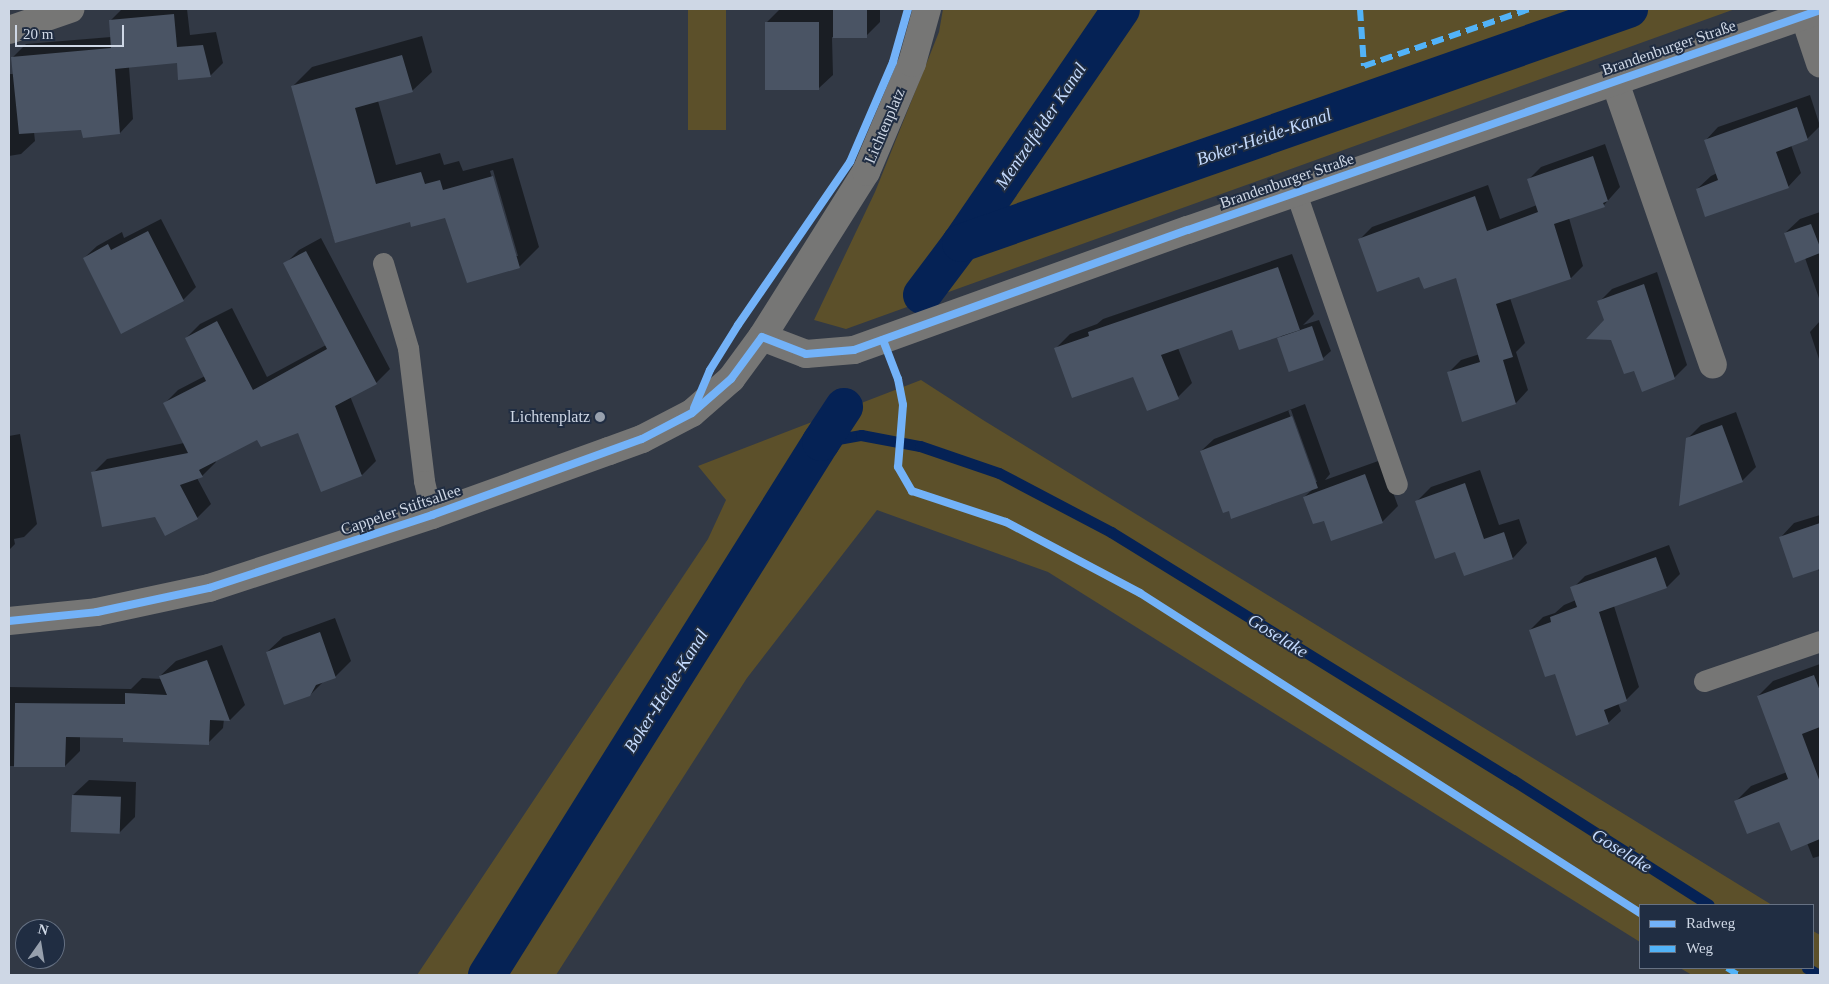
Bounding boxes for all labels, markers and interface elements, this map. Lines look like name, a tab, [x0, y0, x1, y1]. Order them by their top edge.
scale bar	[18, 15, 126, 47]
street label: Brandenburger Straße	[1599, 16, 1739, 80]
text: 20 m	[23, 26, 53, 42]
water label: Mentzelfelder Kanal	[991, 59, 1091, 193]
street label: Lichtenplatz	[861, 85, 909, 167]
water label: Boker-Heide-Kanal	[1194, 104, 1334, 170]
street label: Brandenburger Straße	[1217, 149, 1357, 213]
place label: Lichtenplatz	[510, 407, 590, 427]
marker: Lichtenplatz	[594, 411, 606, 423]
street label: Cappeler Stiftsallee	[338, 480, 464, 540]
water label: Goselake	[1244, 609, 1312, 663]
water label: Boker-Heide-Kanal	[619, 625, 713, 757]
water label: Goselake	[1588, 824, 1656, 878]
legend	[1639, 904, 1814, 969]
text: Radweg	[1686, 915, 1735, 931]
north arrow	[15, 919, 65, 969]
text: N	[37, 921, 50, 938]
text: Weg	[1686, 940, 1713, 956]

